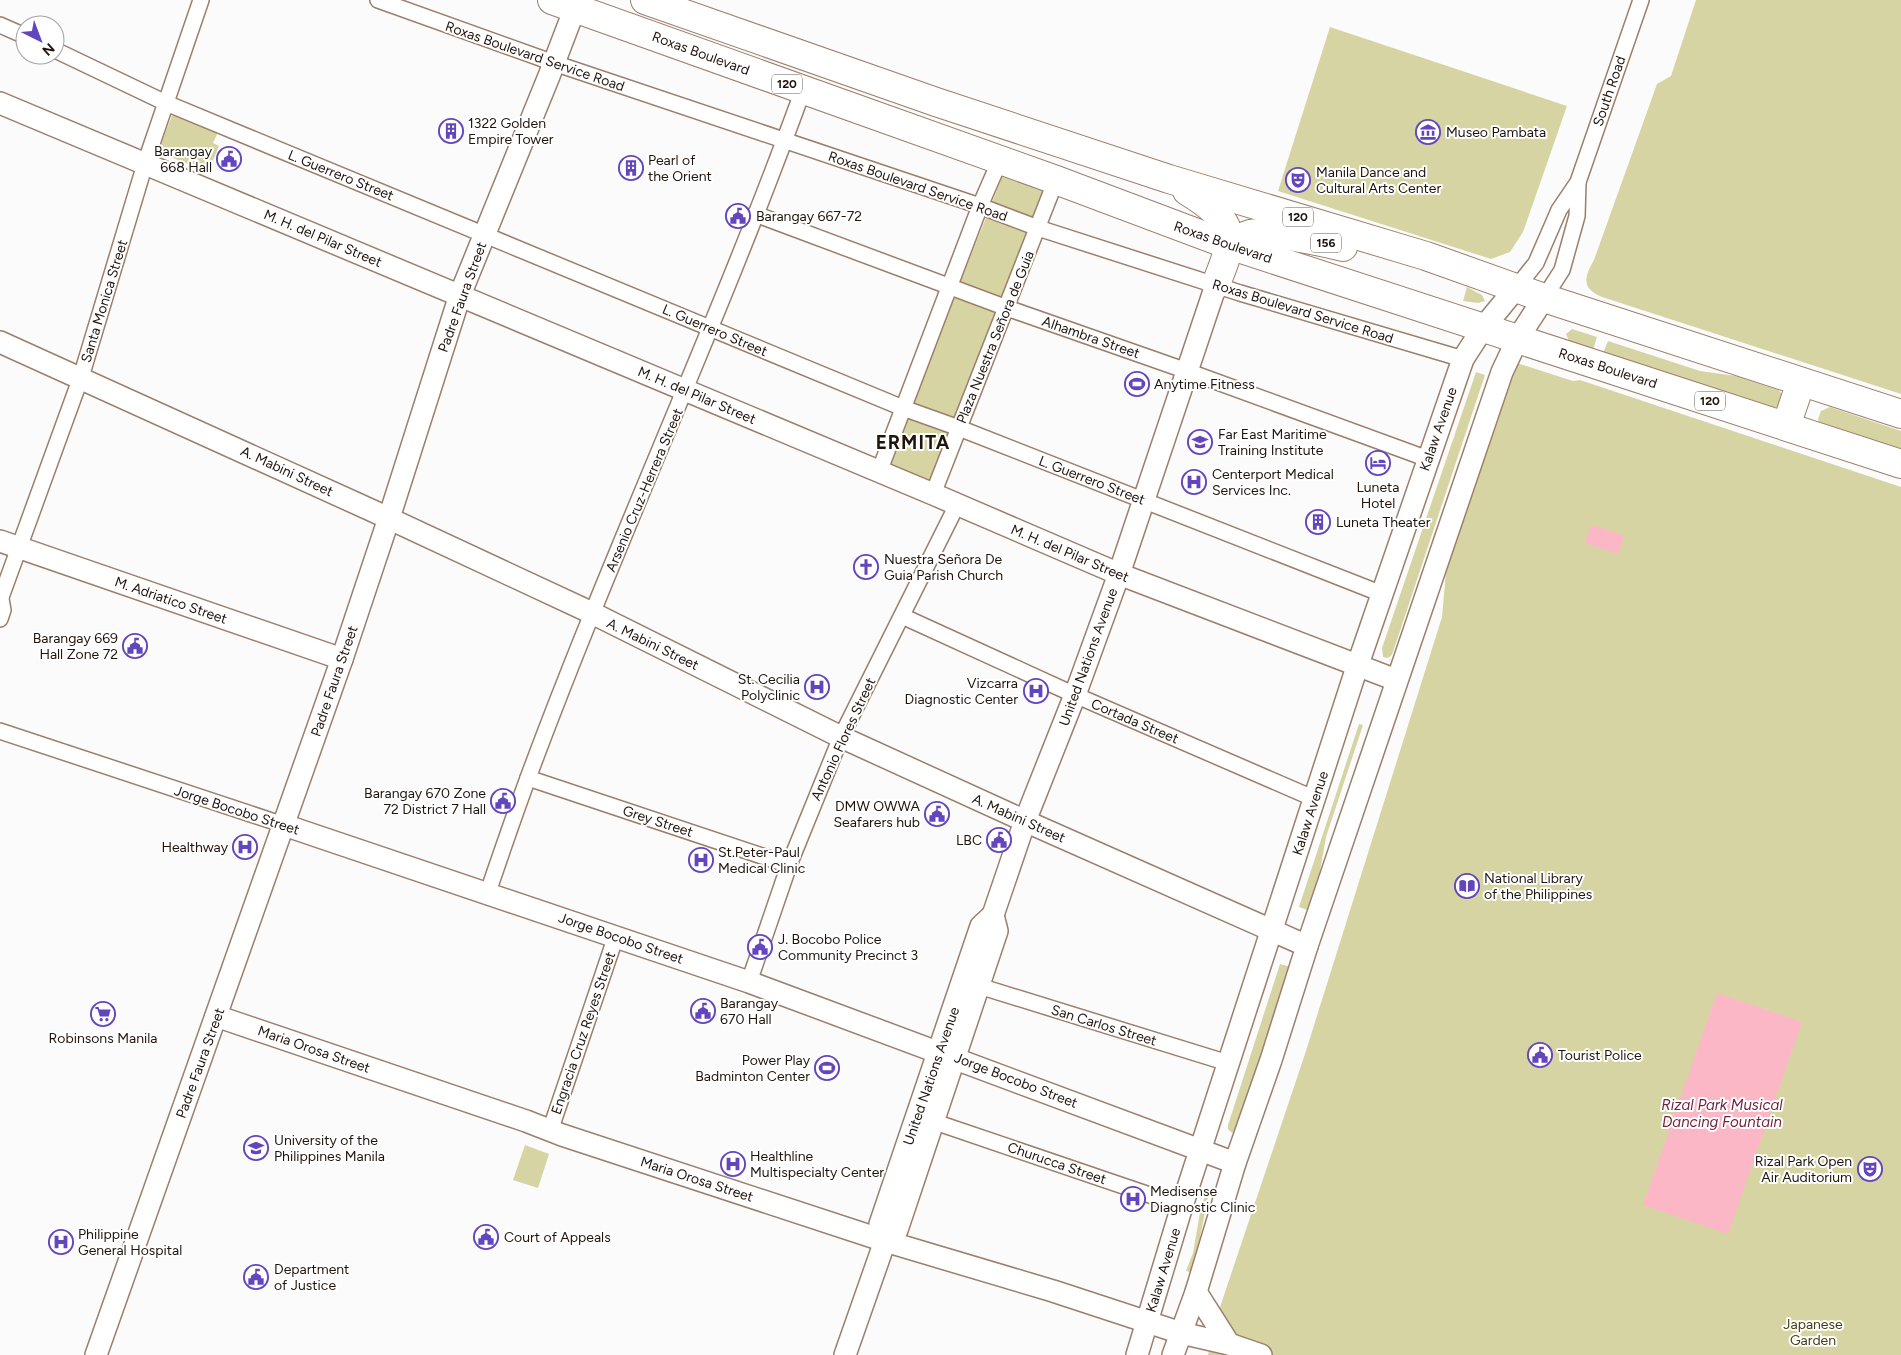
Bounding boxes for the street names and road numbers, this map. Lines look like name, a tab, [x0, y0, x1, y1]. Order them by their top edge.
street label: Roxas Boulevard Service Road	[443, 18, 627, 95]
street label: Roxas Boulevard	[650, 28, 752, 79]
street label: South Road	[1589, 54, 1629, 129]
road number: 120	[772, 74, 802, 94]
street label: L. Guerrero Street	[286, 147, 396, 204]
street label: Roxas Boulevard Service Road	[826, 148, 1010, 225]
street label: M. H. del Pilar Street	[261, 206, 384, 271]
road number: 120	[1283, 208, 1313, 226]
street label: Roxas Boulevard	[1172, 218, 1274, 267]
road number: 156	[1311, 234, 1341, 252]
street label: Santa Monica Street	[78, 238, 131, 365]
street label: Padre Faura Street	[435, 240, 490, 355]
street label: Plaza Nuestra Señora de Guia	[953, 248, 1038, 426]
street label: Roxas Boulevard Service Road	[1210, 276, 1396, 347]
street label: L. Guerrero Street	[660, 301, 770, 360]
street label: Alhambra Street	[1040, 313, 1142, 362]
street label: Roxas Boulevard	[1556, 345, 1659, 392]
street label: M. H. del Pilar Street	[635, 363, 758, 428]
street label: Kalaw Avenue	[1416, 385, 1461, 473]
road number: 120	[1695, 392, 1725, 411]
street label: Arsenio Cruz-Herrera Street	[602, 406, 687, 575]
street label: A. Mabini Street	[238, 443, 336, 500]
street label: L. Guerrero Street	[1036, 452, 1147, 509]
street label: M. H. del Pilar Street	[1008, 521, 1131, 586]
street label: M. Adriatico Street	[112, 573, 229, 628]
street label: United Nations Avenue	[1056, 586, 1121, 728]
street label: A. Mabini Street	[604, 615, 701, 674]
street label: Padre Faura Street	[308, 623, 361, 739]
street label: Antonio Flores Street	[808, 675, 879, 803]
street label: Cortada Street	[1089, 695, 1181, 748]
street label: Kalaw Avenue	[1289, 769, 1332, 857]
street label: Jorge Bocobo Street	[172, 782, 302, 839]
street label: A. Mabini Street	[970, 790, 1068, 847]
street label: Grey Street	[621, 802, 695, 841]
street label: Jorge Bocobo Street	[556, 909, 685, 968]
street label: Engracia Cruz Reyes Street	[548, 950, 619, 1117]
street label: San Carlos Street	[1049, 1001, 1159, 1050]
street label: United Nations Avenue	[900, 1004, 963, 1148]
street label: Padre Faura Street	[173, 1006, 228, 1121]
street label: Maria Orosa Street	[255, 1022, 372, 1077]
street label: Jorge Bocobo Street	[952, 1049, 1080, 1112]
street label: Churucca Street	[1005, 1139, 1108, 1188]
street label: Maria Orosa Street	[638, 1153, 755, 1206]
street label: Kalaw Avenue	[1143, 1226, 1184, 1314]

